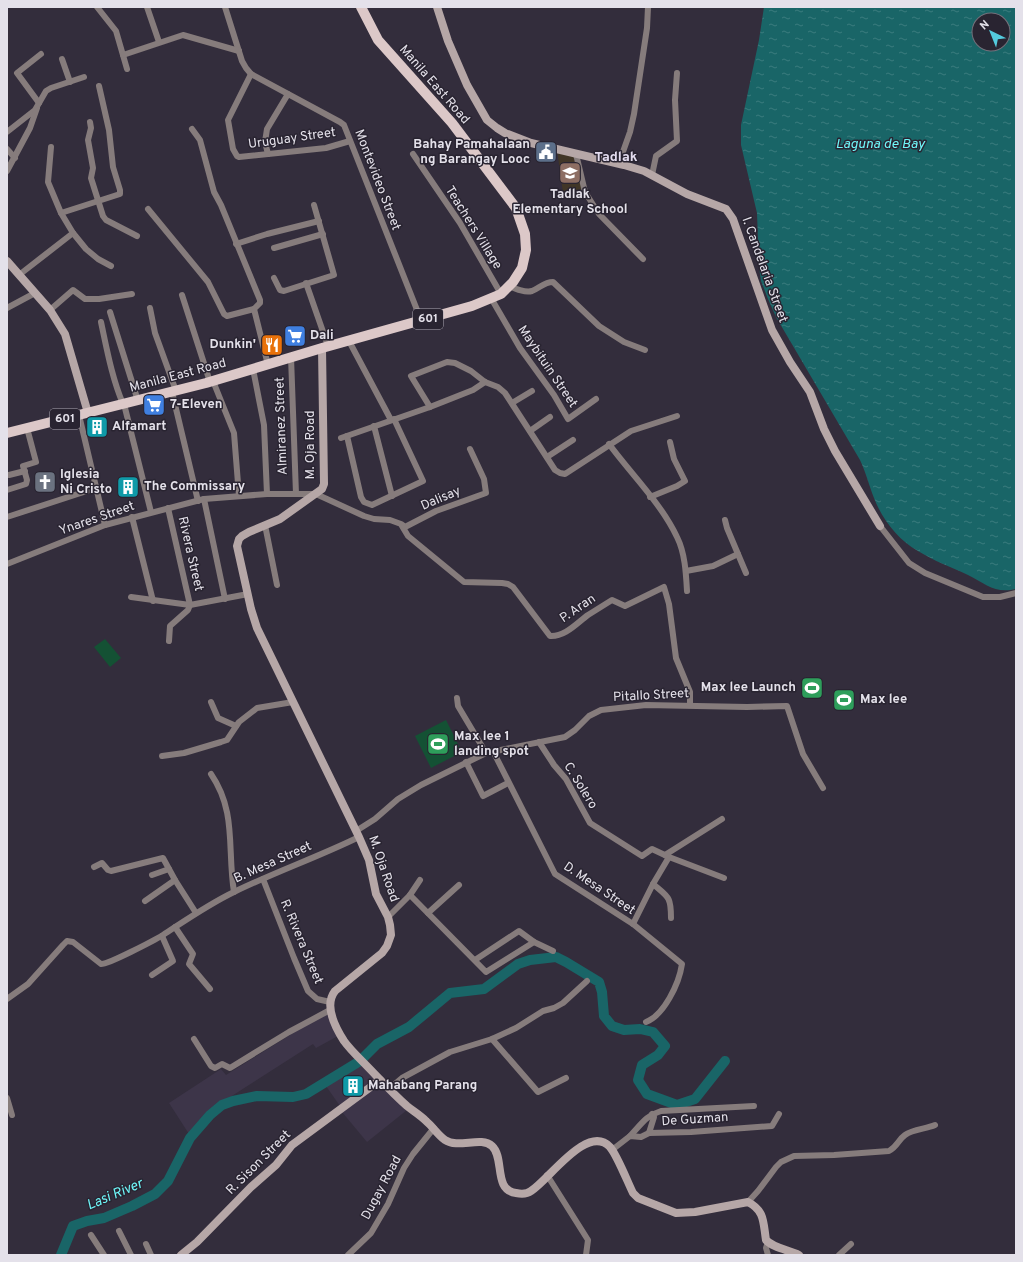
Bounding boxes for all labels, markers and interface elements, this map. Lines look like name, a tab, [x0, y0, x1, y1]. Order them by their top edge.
north arrow	[971, 12, 1011, 52]
text: N	[977, 18, 993, 33]
street label: Manila East Road	[395, 42, 473, 128]
street label: Uruguay Street	[247, 125, 337, 153]
street label: Montevideo Street	[350, 127, 404, 233]
water label: Laguna de Bay	[835, 136, 925, 153]
place label: Bahay Pamahalaan ng Barangay Looc	[413, 137, 530, 168]
public building icon: Bahay Pamahalaan ng Barangay Looc	[533, 139, 559, 165]
district label: Tadlak	[594, 149, 638, 166]
school or university icon: Tadlak Elementary School	[557, 160, 583, 186]
street label: Teachers Village	[441, 183, 505, 273]
place label: Tadlak Elementary School	[512, 187, 628, 218]
street label: I. Candelaria Street	[737, 215, 791, 325]
road number: 601	[413, 309, 443, 329]
supermarket icon: Dali	[282, 323, 308, 349]
street label: Maybituin Street	[514, 323, 580, 411]
place label: Dali	[310, 328, 334, 344]
restaurant icon: Dunkin'	[259, 332, 285, 358]
place label: Dunkin'	[210, 337, 256, 353]
street label: Manila East Road	[128, 355, 228, 397]
street label: Almiranez Street	[272, 377, 292, 475]
supermarket icon: 7-Eleven	[141, 392, 167, 418]
place label: 7-Eleven	[170, 397, 223, 413]
road number: 601	[50, 409, 80, 429]
street label: M. Oja Road	[303, 410, 319, 480]
building icon: Alfamart	[84, 414, 110, 440]
place label: Alfamart	[112, 419, 166, 435]
place label: Iglesia Ni Cristo	[60, 467, 112, 498]
church icon: Iglesia Ni Cristo	[32, 469, 58, 495]
building icon: The Commissary	[115, 474, 141, 500]
place label: The Commissary	[144, 479, 246, 495]
street label: Dalisay	[419, 483, 463, 515]
street label: Ynares Street	[57, 499, 137, 539]
street label: Rivera Street	[174, 515, 206, 593]
street label: P. Aran	[557, 591, 599, 627]
sports icon: Max lee Launch	[799, 675, 825, 701]
place label: Max lee Launch	[701, 680, 796, 696]
street label: Pitallo Street	[613, 686, 689, 706]
sports icon: Max lee	[831, 687, 857, 713]
place label: Max lee	[860, 692, 907, 708]
place label: Max lee 1 landing spot	[454, 729, 529, 760]
sports icon: Max lee 1 landing spot	[425, 731, 451, 757]
street label: C. Solero	[559, 760, 601, 812]
street label: M. Oja Road	[364, 834, 402, 904]
street label: B. Mesa Street	[232, 839, 314, 887]
street label: D. Mesa Street	[560, 859, 638, 919]
street label: R. Rivera Street	[276, 897, 326, 987]
building icon: Mahabang Parang	[340, 1073, 366, 1099]
place label: Mahabang Parang	[368, 1078, 477, 1094]
street label: De Guzman	[661, 1110, 729, 1130]
street label: R. Sison Street	[223, 1127, 295, 1199]
street label: Dugay Road	[358, 1153, 406, 1223]
water label: Lasi River	[84, 1175, 147, 1214]

